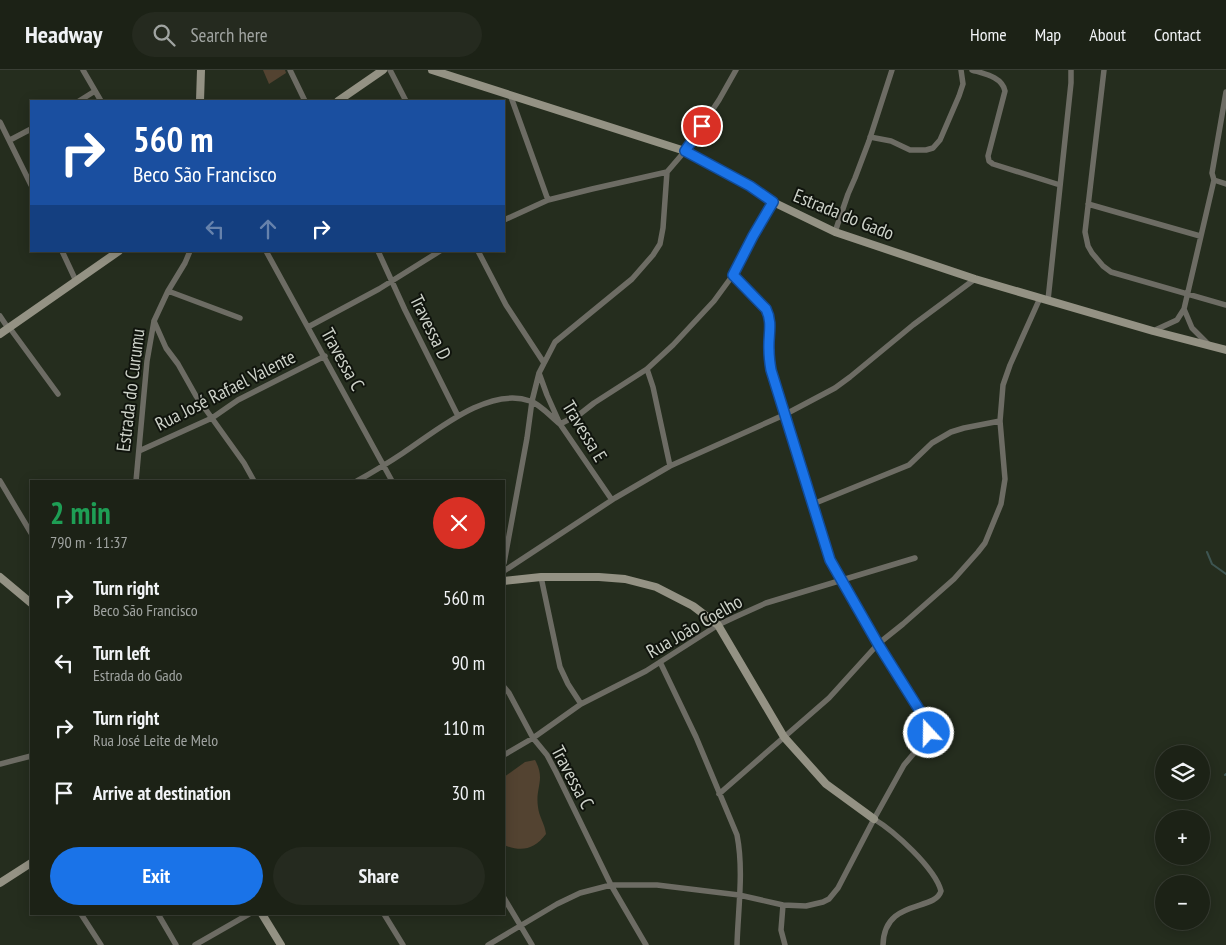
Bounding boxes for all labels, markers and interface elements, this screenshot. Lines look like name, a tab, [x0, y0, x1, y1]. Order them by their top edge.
search box	[132, 12, 482, 57]
text: Headway	[25, 19, 102, 50]
icon: search	[150, 21, 178, 49]
text: Search here	[190, 23, 268, 47]
text: Home	[970, 23, 1007, 46]
text: Map	[1035, 23, 1061, 46]
text: About	[1089, 23, 1126, 46]
text: Contact	[1154, 23, 1201, 46]
pin	[681, 105, 723, 147]
icon: arrive	[688, 112, 716, 140]
text: 560 m	[133, 116, 214, 162]
icon: right	[50, 120, 115, 185]
text: Beco São Francisco	[133, 160, 277, 188]
street label: Estrada do Gado	[790, 183, 898, 245]
icon: left	[201, 215, 229, 243]
icon: ahead	[254, 215, 282, 243]
icon: right	[307, 215, 335, 243]
street label: Travessa D	[405, 291, 457, 363]
street label: Travessa C	[316, 323, 370, 395]
street label: Estrada do Curumu	[111, 327, 149, 453]
street label: Rua José Rafael Valente	[151, 344, 299, 436]
street label: Travessa E	[557, 396, 613, 466]
text: 2 min	[50, 493, 111, 532]
button: close	[433, 497, 485, 549]
text: 790 m · 11:37	[50, 532, 128, 552]
text: Turn right	[93, 576, 159, 600]
icon: right	[50, 584, 78, 612]
text: 560 m	[443, 586, 485, 610]
street label: Rua João Coelho	[642, 589, 746, 663]
text: Beco São Francisco	[93, 600, 198, 620]
text: Turn left	[93, 641, 150, 665]
icon: left	[50, 649, 78, 677]
text: 90 m	[452, 651, 485, 675]
text: Estrada do Gado	[93, 665, 183, 685]
text: Turn right	[93, 706, 159, 730]
position arrow	[902, 706, 954, 758]
icon: right	[50, 714, 78, 742]
text: 110 m	[443, 716, 485, 740]
text: Rua José Leite de Melo	[93, 730, 218, 750]
street label: Travessa C	[546, 741, 600, 813]
map controls	[1155, 745, 1210, 930]
button: layers	[1155, 745, 1210, 800]
icon: arrive	[50, 779, 78, 807]
text: Arrive at destination	[93, 781, 231, 805]
text: 30 m	[452, 781, 485, 805]
button: +	[1155, 810, 1210, 865]
button: Exit	[50, 847, 263, 905]
button: Share	[273, 847, 485, 905]
button: −	[1155, 875, 1210, 930]

